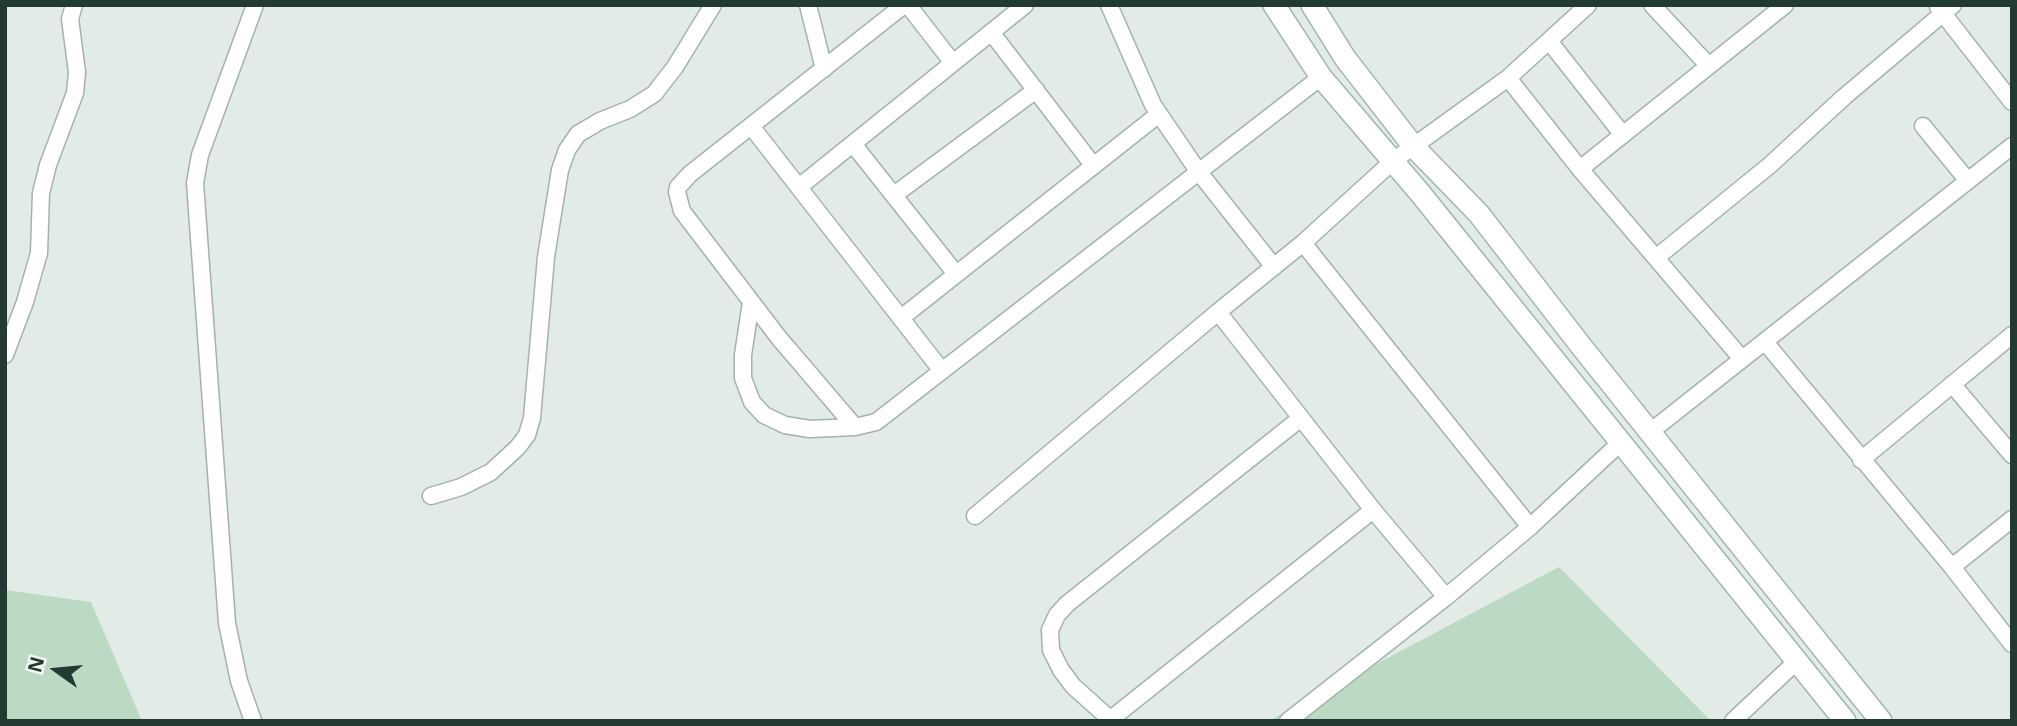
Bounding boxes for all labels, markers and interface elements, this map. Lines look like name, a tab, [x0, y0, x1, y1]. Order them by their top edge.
north arrow	[21, 635, 91, 705]
text: N	[21, 654, 50, 675]

